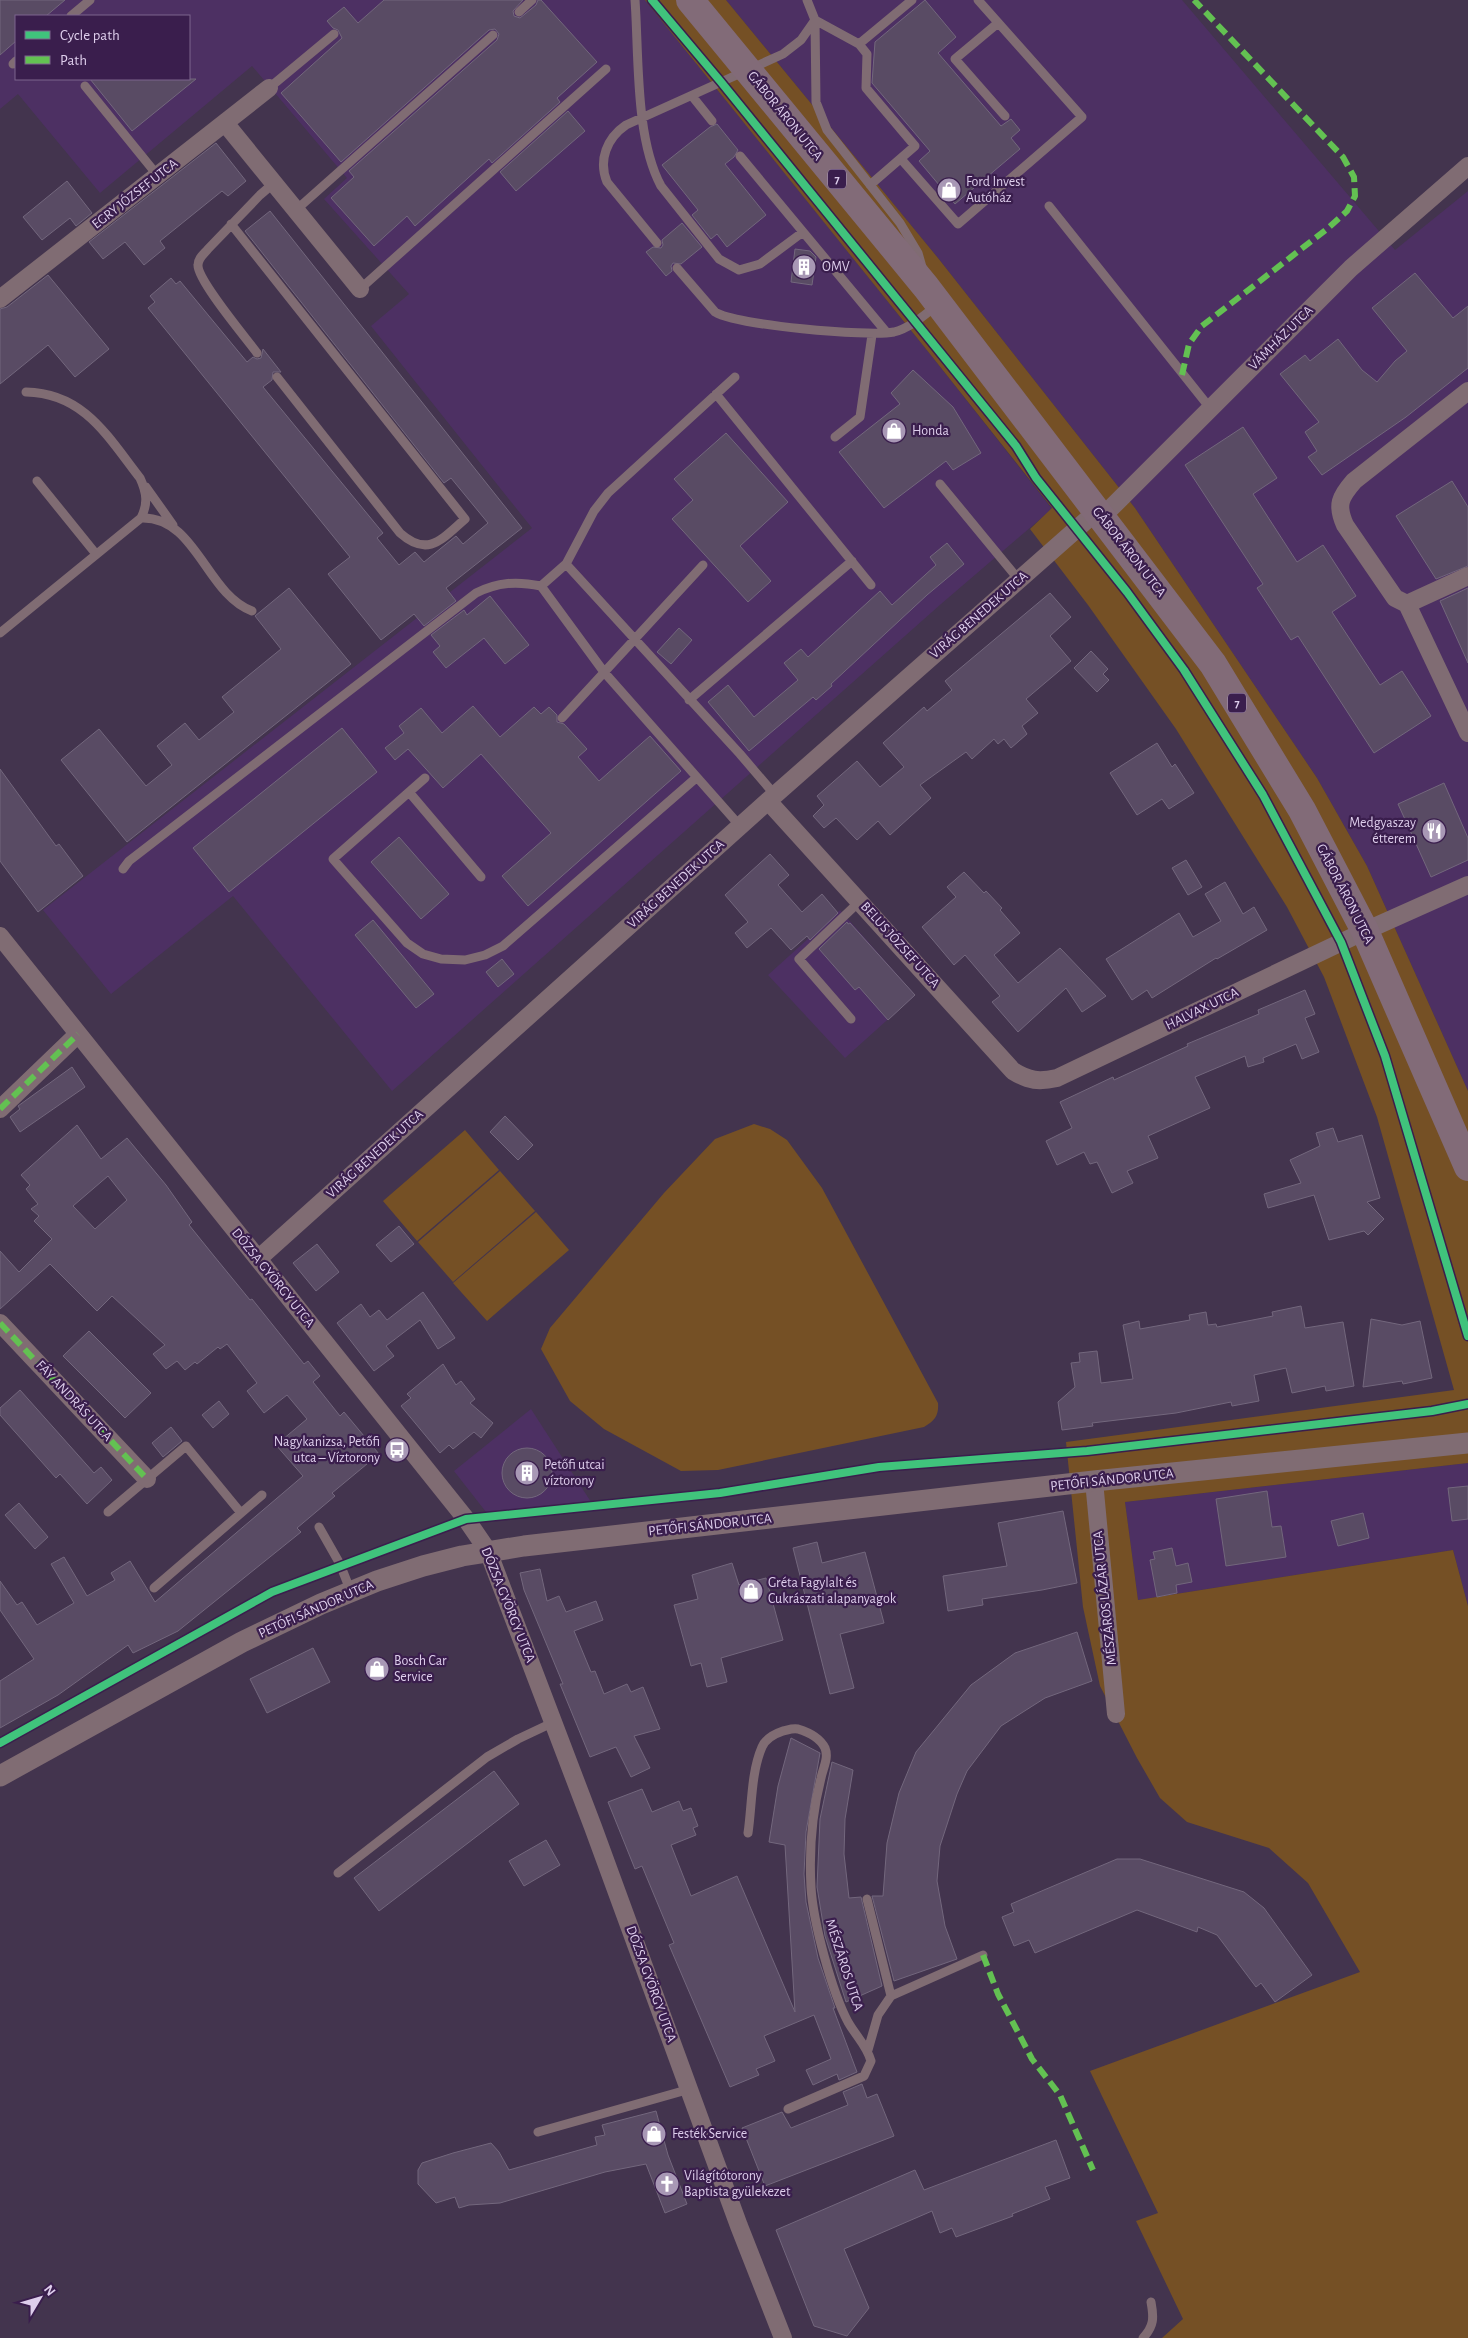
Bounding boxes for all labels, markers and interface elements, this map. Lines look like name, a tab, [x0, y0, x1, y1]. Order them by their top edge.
legend	[15, 15, 190, 80]
text: Cycle path	[60, 28, 120, 43]
text: Path	[60, 53, 87, 68]
street label: GÁBOR ÁRON UTCA	[745, 67, 827, 163]
street label: EGRY JÓZSEF UTCA	[88, 154, 181, 232]
road number: 7	[828, 170, 846, 188]
place label: Ford Invest Autóház	[966, 175, 1025, 205]
shop icon: Ford Invest Autóház	[936, 177, 962, 203]
building icon: OMV	[791, 254, 817, 280]
place label: OMV	[822, 260, 850, 274]
street label: VÁMHÁZ UTCA	[1244, 301, 1316, 373]
shop icon: Honda	[881, 418, 907, 444]
place label: Honda	[912, 424, 950, 438]
street label: GÁBOR ÁRON UTCA	[1090, 503, 1171, 600]
street label: VIRÁG BENEDEK UTCA	[925, 567, 1031, 661]
road number: 7	[1228, 694, 1246, 712]
place label: Medgyaszay étterem	[1349, 816, 1416, 846]
restaurant icon: Medgyaszay étterem	[1421, 818, 1447, 844]
street label: VIRÁG BENEDEK UTCA	[623, 835, 727, 931]
street label: GÁBOR ÁRON UTCA	[1314, 840, 1379, 946]
street label: BELUS JÓZSEF UTCA	[858, 897, 944, 991]
street label: HALVAX UTCA	[1163, 985, 1241, 1033]
street label: VIRÁG BENEDEK UTCA	[322, 1105, 426, 1201]
street label: DÓZSA GYÖRGY UTCA	[229, 1224, 319, 1330]
street label: FÁY ANDRÁS UTCA	[33, 1356, 117, 1444]
place label: Nagykanizsa, Petőfi utca – Víztorony	[274, 1435, 380, 1465]
bus stop icon: Nagykanizsa, Petőfi utca – Víztorony	[384, 1437, 410, 1463]
place label: Petőfi utcai víztorony	[544, 1458, 605, 1488]
building icon: Petőfi utcai víztorony	[514, 1460, 540, 1486]
street label: PETŐFI SÁNDOR UTCA	[1049, 1464, 1174, 1493]
street label: PETŐFI SÁNDOR UTCA	[647, 1509, 772, 1538]
street label: MÉSZÁROS LÁZÁR UTCA	[1088, 1530, 1119, 1666]
street label: DÓZSA GYÖRGY UTCA	[479, 1544, 540, 1665]
street label: PETŐFI SÁNDOR UTCA	[255, 1575, 376, 1641]
place label: Gréta Fagylalt és Cukrászati alapanyagok	[768, 1576, 897, 1606]
shop icon: Gréta Fagylalt és Cukrászati alapanyagok	[738, 1578, 764, 1604]
place label: Bosch Car Service	[394, 1654, 447, 1684]
shop icon: Bosch Car Service	[364, 1656, 390, 1682]
street label: MÉSZÁROS UTCA	[823, 1916, 868, 2013]
street label: DÓZSA GYÖRGY UTCA	[623, 1923, 681, 2044]
shop icon: Festék Service	[641, 2121, 667, 2147]
place label: Festék Service	[672, 2127, 747, 2141]
place label: Világítótorony Baptista gyülekezet	[684, 2169, 791, 2199]
church icon: Világítótorony Baptista gyülekezet	[654, 2171, 680, 2197]
north arrow	[15, 2273, 65, 2323]
text: N	[41, 2282, 58, 2299]

